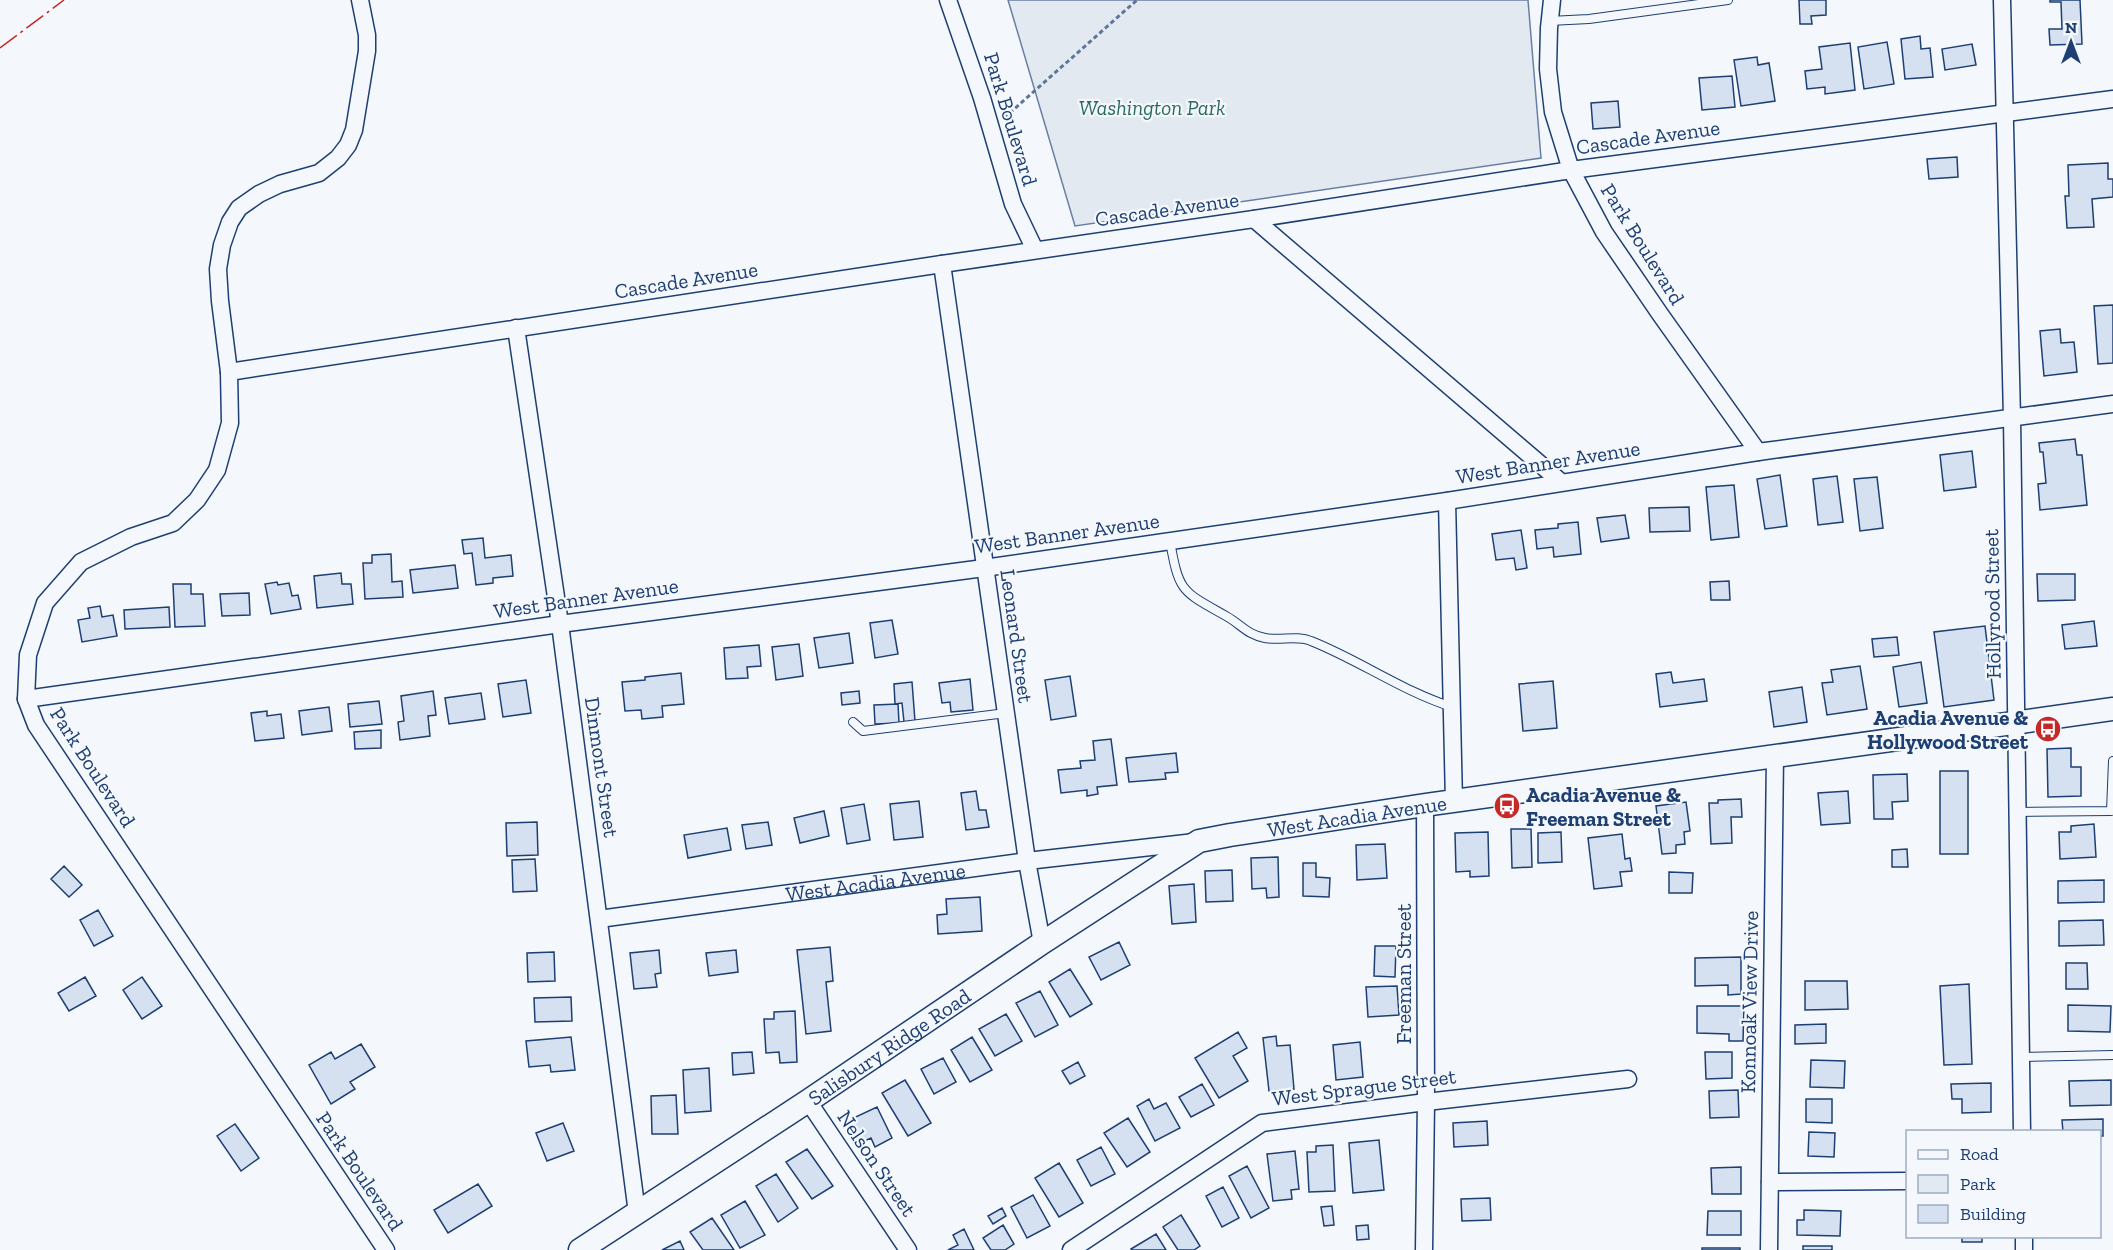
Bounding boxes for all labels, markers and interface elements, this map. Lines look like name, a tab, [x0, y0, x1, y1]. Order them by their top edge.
north arrow	[2041, 12, 2101, 72]
text: N	[2065, 18, 2077, 37]
street label: Park Boulevard	[979, 49, 1043, 189]
park label: Washington Park	[1079, 95, 1225, 120]
street label: Cascade Avenue	[1575, 115, 1722, 159]
street label: Park Boulevard	[1596, 179, 1690, 310]
street label: Cascade Avenue	[1094, 187, 1241, 231]
street label: Cascade Avenue	[613, 256, 760, 304]
street label: West Banner Avenue	[1454, 435, 1642, 489]
street label: West Banner Avenue	[973, 508, 1161, 558]
street label: Hollyrood Street	[1978, 529, 2006, 679]
street label: Leonard Street	[995, 568, 1039, 705]
street label: West Banner Avenue	[492, 573, 680, 623]
street label: Dinmont Street	[580, 695, 624, 839]
street label: Park Boulevard	[45, 702, 141, 832]
place label: Acadia Avenue & Hollywood Street	[1867, 705, 2029, 754]
bus stop icon: Acadia Avenue & Hollywood Street	[2033, 714, 2063, 744]
place label: Acadia Avenue & Freeman Street	[1526, 782, 1681, 831]
street label: West Acadia Avenue	[1266, 790, 1448, 842]
bus stop icon: Acadia Avenue & Freeman Street	[1492, 791, 1522, 821]
street label: West Acadia Avenue	[784, 857, 967, 906]
street label: Freeman Street	[1391, 903, 1416, 1044]
street label: Konnoak View Drive	[1735, 910, 1763, 1093]
street label: Salisbury Ridge Road	[803, 982, 975, 1110]
street label: West Sprague Street	[1271, 1063, 1458, 1111]
street label: Nelson Street	[832, 1105, 922, 1221]
street label: Park Boulevard	[311, 1107, 409, 1236]
legend	[1906, 1130, 2101, 1238]
text: Road	[1960, 1143, 1999, 1165]
text: Park	[1960, 1173, 1996, 1195]
text: Building	[1960, 1203, 2026, 1225]

